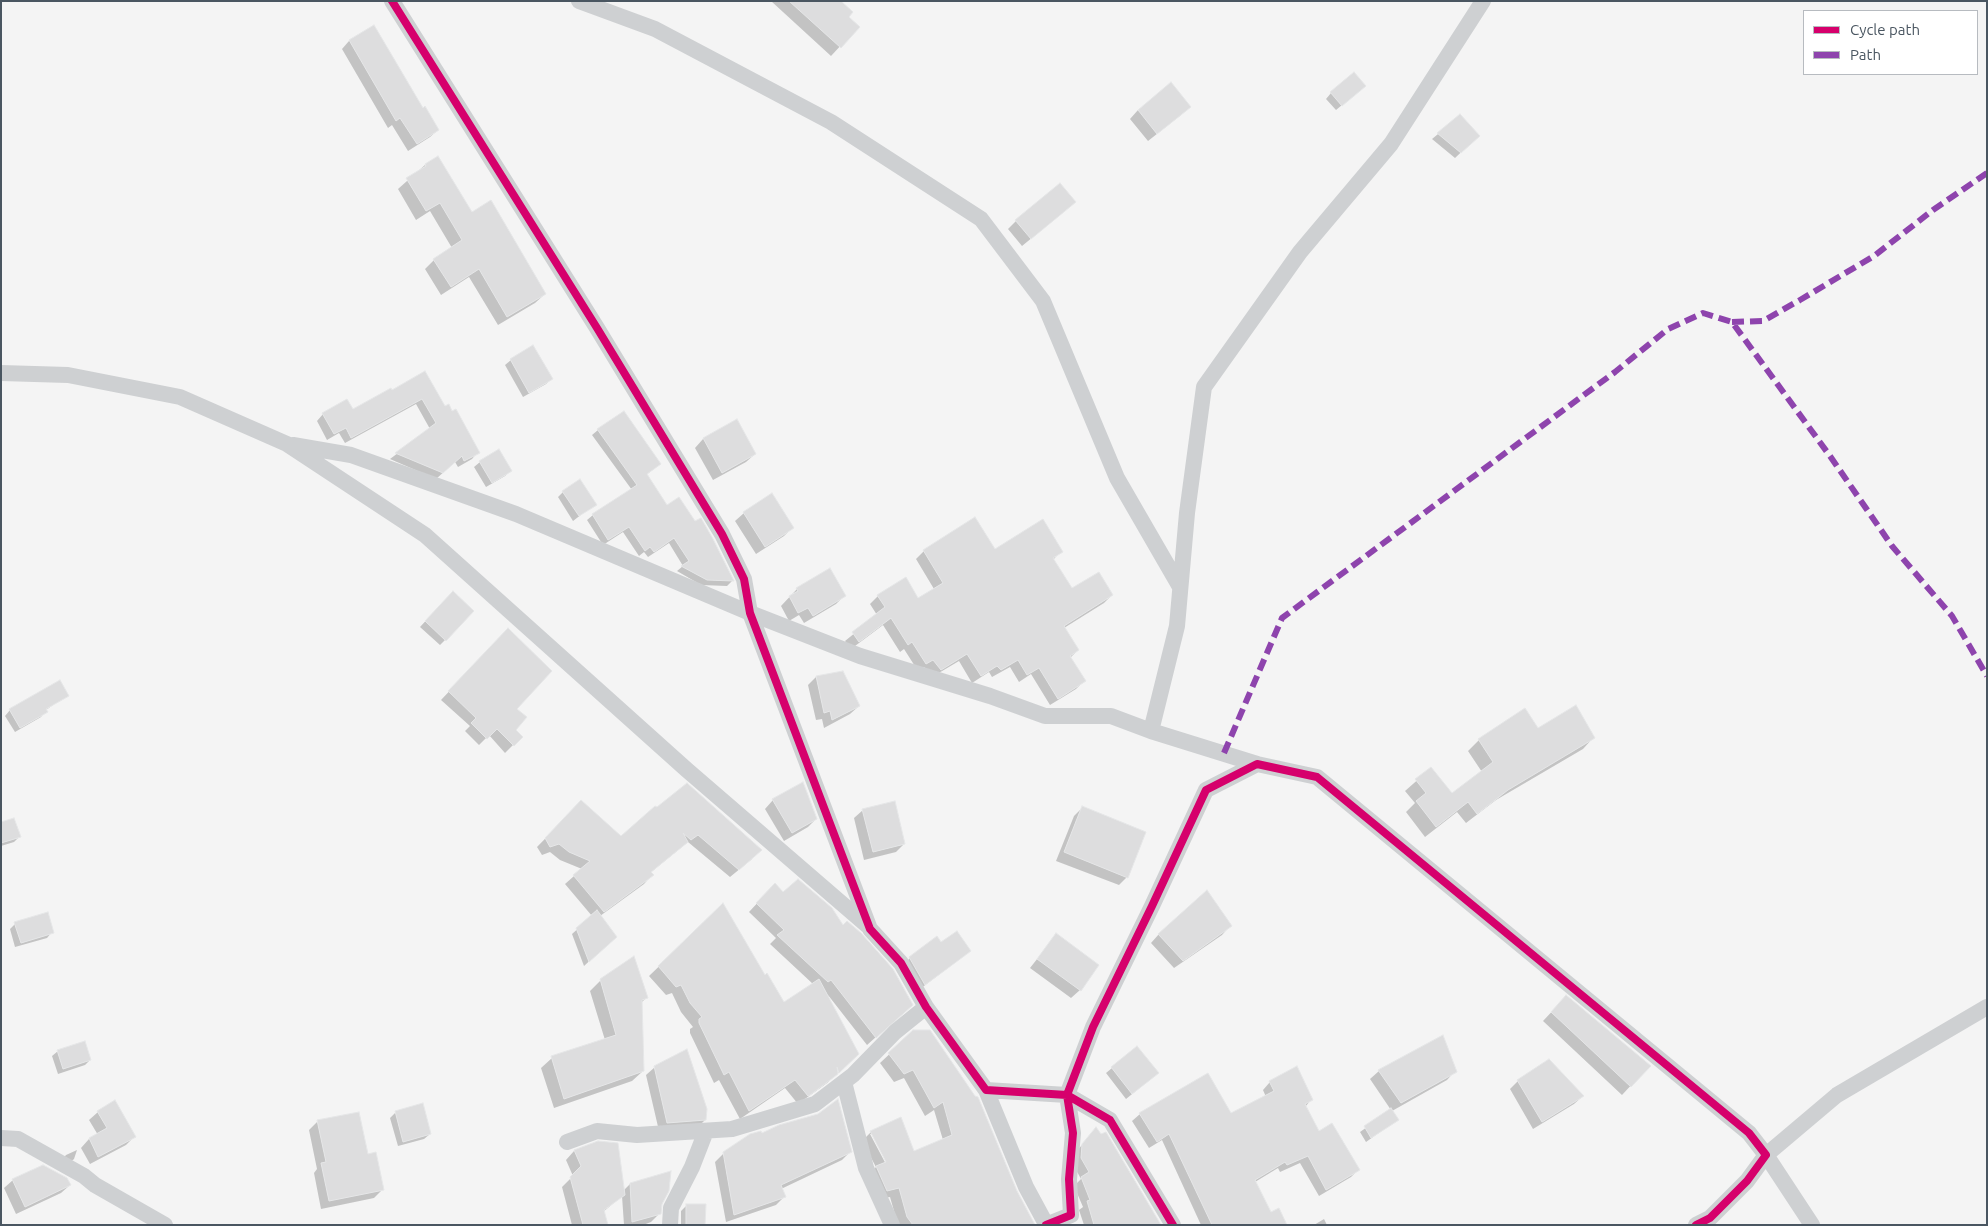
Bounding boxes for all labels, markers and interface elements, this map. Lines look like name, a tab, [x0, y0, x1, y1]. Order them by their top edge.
legend	[1803, 10, 1978, 75]
text: Cycle path	[1850, 21, 1920, 38]
text: Path	[1850, 46, 1881, 63]

